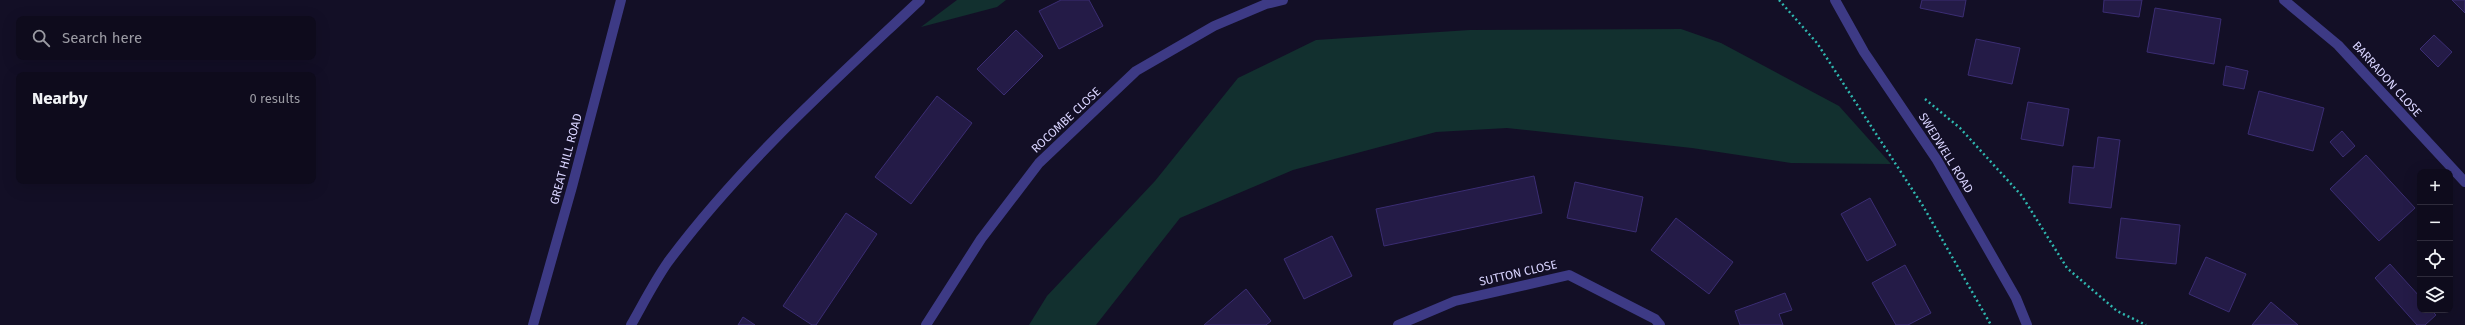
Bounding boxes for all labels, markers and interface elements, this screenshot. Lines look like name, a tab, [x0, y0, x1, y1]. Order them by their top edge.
search box	[16, 16, 316, 60]
icon: search	[30, 27, 52, 49]
text: Search here	[62, 29, 142, 47]
street label: BARRADON CLOSE	[2350, 39, 2424, 119]
street label: ROCOMBE CLOSE	[1028, 84, 1104, 156]
text: Nearby	[32, 88, 87, 109]
text: 0 results	[249, 91, 300, 106]
street label: SWEDWELL ROAD	[1916, 110, 1976, 196]
street label: GREAT HILL ROAD	[547, 112, 585, 206]
map controls	[2417, 169, 2453, 313]
button: +	[2417, 169, 2453, 205]
button: −	[2417, 205, 2453, 241]
button: locate	[2417, 241, 2453, 277]
street label: SUTTON CLOSE	[1478, 257, 1558, 289]
button: layers	[2417, 277, 2453, 313]

